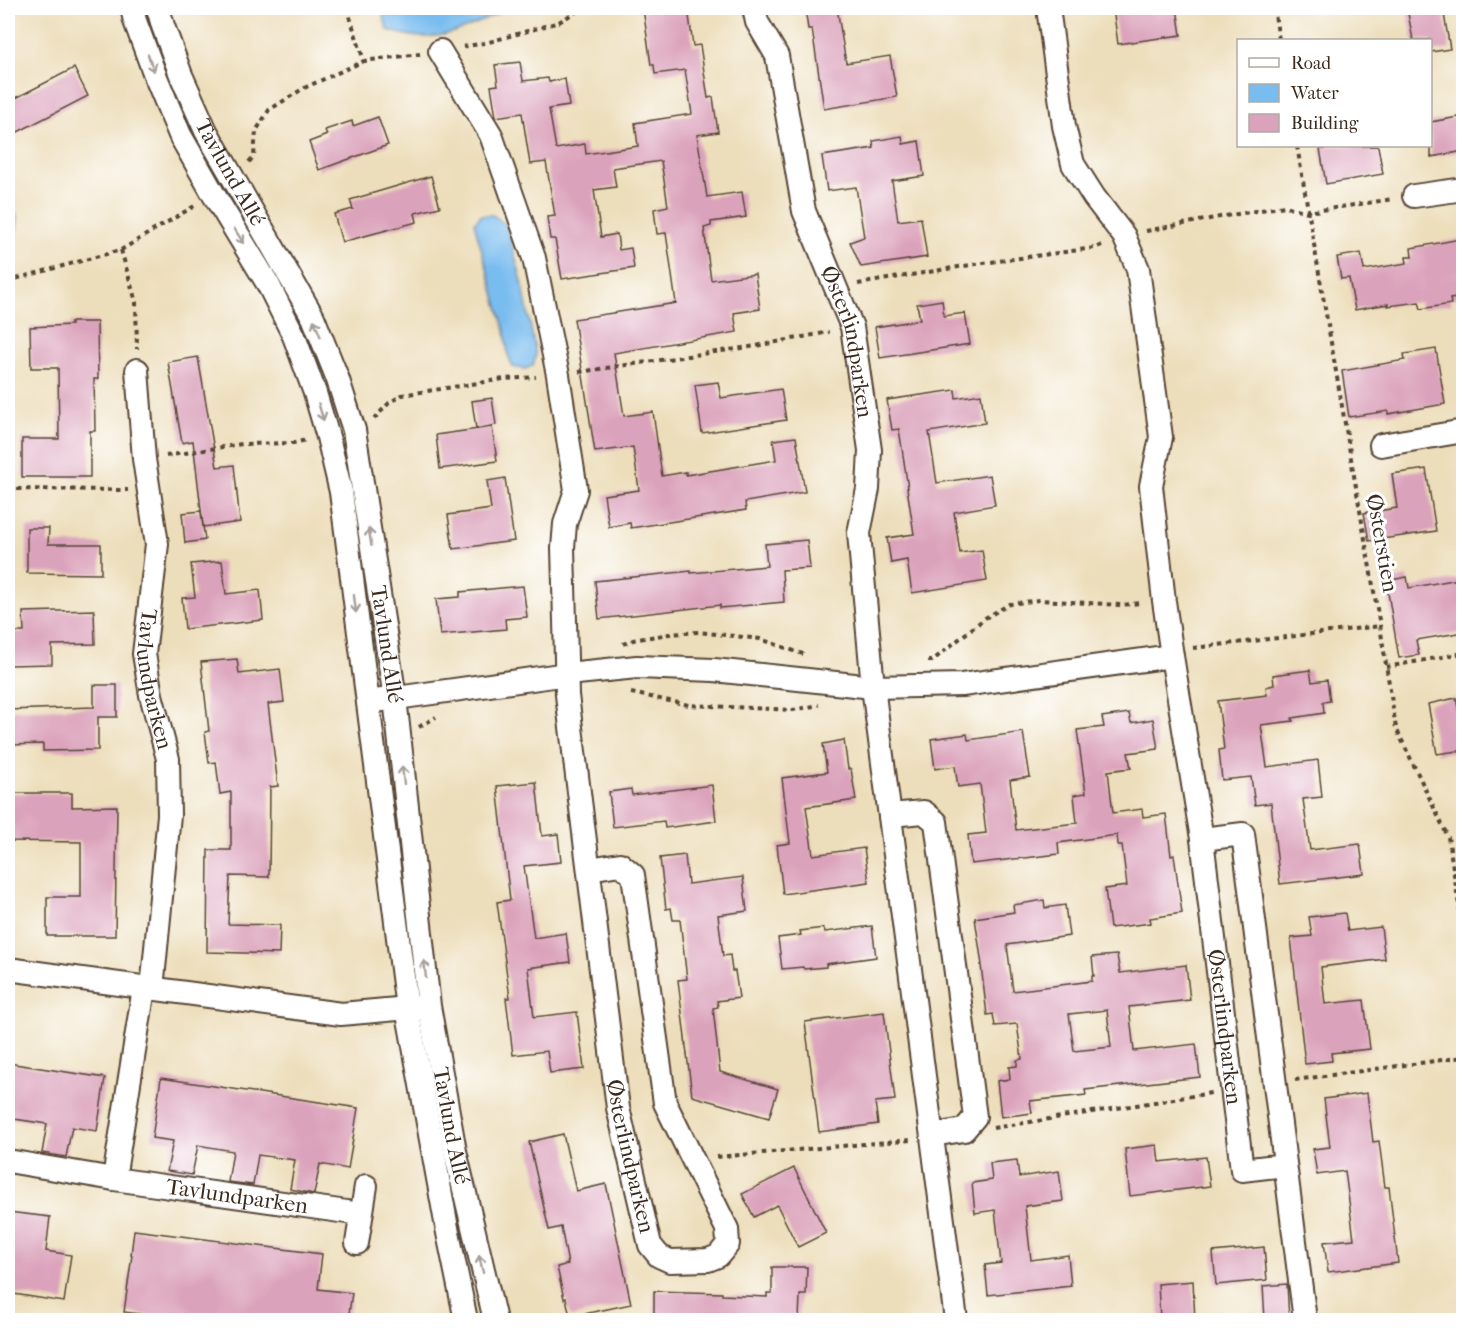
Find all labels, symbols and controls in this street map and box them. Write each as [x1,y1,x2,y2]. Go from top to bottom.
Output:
legend [1237,39,1432,147]
one-way arrow [146,53,157,72]
text: Road [1291,53,1331,74]
text: Water [1290,83,1339,104]
text: Building [1291,113,1359,134]
street label: Tavlund Allé [189,115,271,230]
one-way arrow [234,227,246,244]
street label: Østerlindparken [815,262,878,420]
one-way arrow [311,320,322,338]
one-way arrow [316,402,327,421]
street label: Østerstien [1361,492,1403,595]
one-way arrow [364,527,375,547]
street label: Tavlund Allé [365,584,409,705]
one-way arrow [350,594,361,613]
street label: Tavlundparken [130,607,178,752]
one-way arrow [398,766,409,786]
street label: Østerlindparken [1202,948,1247,1106]
one-way arrow [419,960,430,979]
street label: Tavlund Allé [427,1065,475,1187]
street label: Østerlindparken [602,1078,660,1236]
street label: Tavlundparken [165,1174,310,1219]
one-way arrow [475,1254,487,1273]

